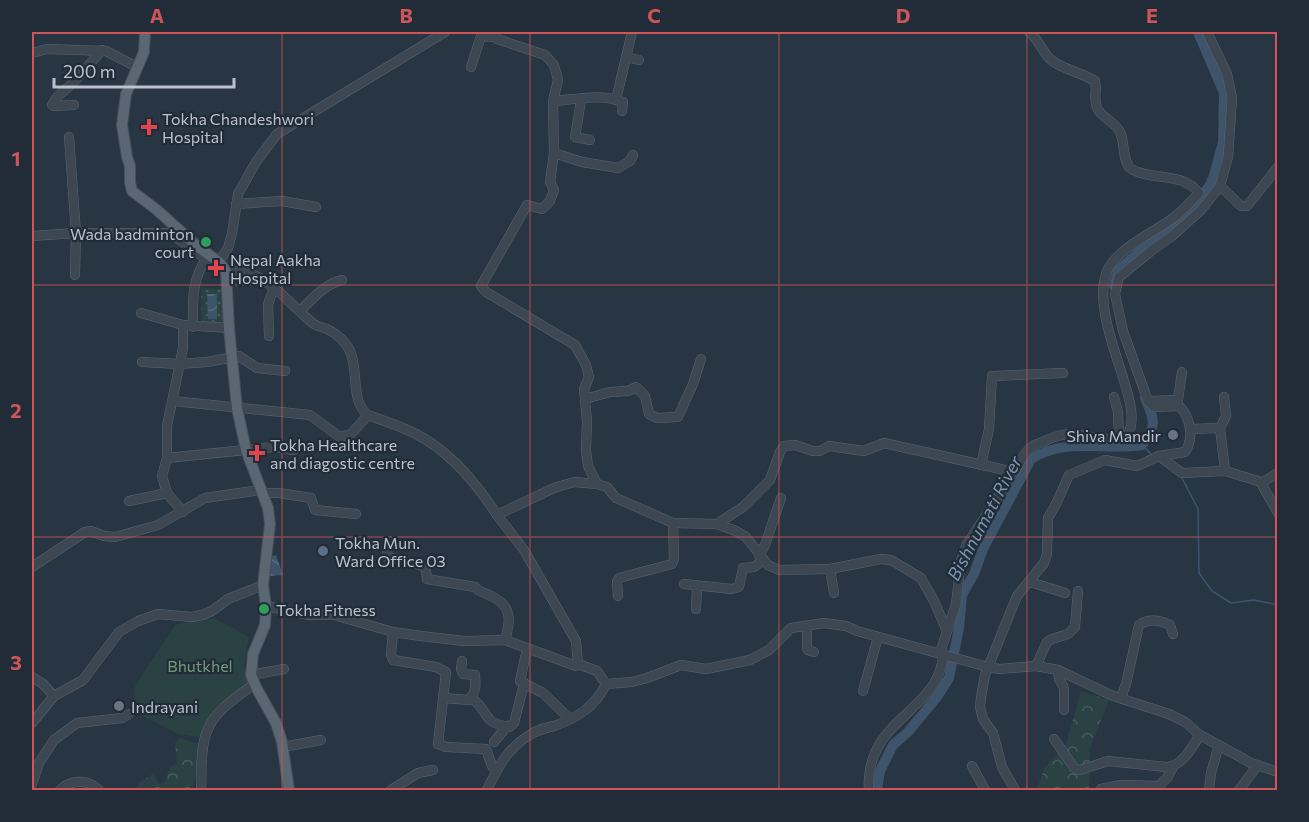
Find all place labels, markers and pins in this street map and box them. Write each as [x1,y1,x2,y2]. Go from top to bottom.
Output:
place label: Tokha Chandeshwori Hospital [162,109,314,146]
marker: Tokha Chandeshwori Hospital [140,118,158,136]
place label: Wada badminton court [70,224,194,261]
marker: Wada badminton court [199,235,213,249]
place label: Nepal Aakha Hospital [230,250,321,287]
marker: Nepal Aakha Hospital [207,259,225,277]
place label: Shiva Mandir [1066,426,1162,445]
marker: Shiva Mandir [1166,428,1180,442]
place label: Tokha Healthcare and diagostic centre [270,435,415,472]
marker: Tokha Healthcare and diagostic centre [248,444,266,462]
place label: Tokha Mun. Ward Office 03 [335,533,446,570]
marker: Tokha Mun. Ward Office 03 [316,544,330,558]
place label: Tokha Fitness [276,600,376,619]
marker: Tokha Fitness [257,602,271,616]
place label: Indrayani [131,697,198,716]
marker: Indrayani [112,699,126,713]

